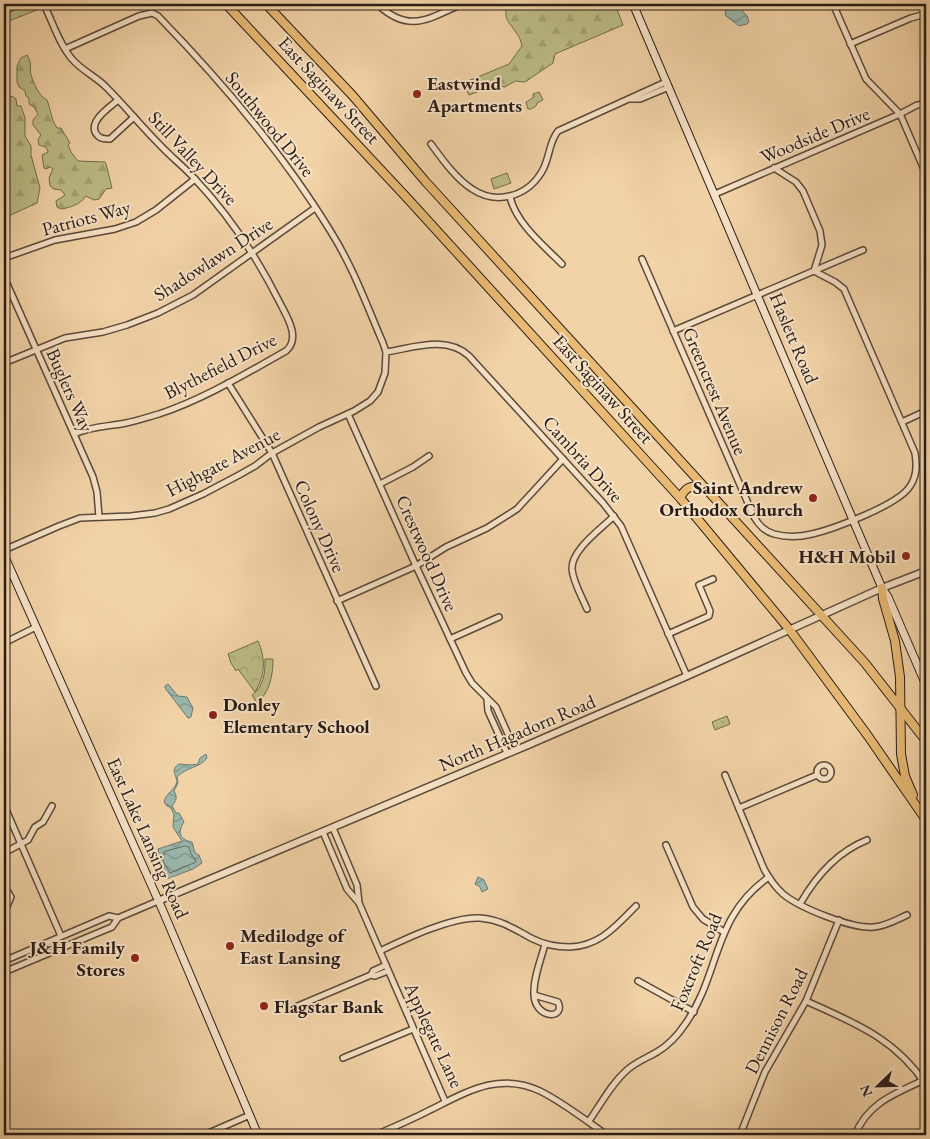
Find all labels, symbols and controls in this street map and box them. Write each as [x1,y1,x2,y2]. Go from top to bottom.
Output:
street label: East Saginaw Street [273,31,386,149]
street label: Southwood Drive [220,66,320,182]
place label: Eastwind Apartments [426,71,522,118]
marker: Eastwind Apartments [411,88,423,100]
street label: Woodside Drive [757,101,873,169]
street label: Still Valley Drive [143,106,243,210]
street label: Patriots Way [39,194,134,242]
street label: Shadowlawn Drive [149,211,277,307]
street label: Haslett Road [764,289,825,388]
street label: Greencrest Avenue [677,323,753,459]
street label: Blythefield Drive [160,327,280,405]
street label: East Saginaw Street [547,329,659,449]
street label: Buglers Way [40,344,100,436]
street label: Cambria Drive [537,410,629,508]
street label: Highgate Avenue [162,421,284,503]
place label: Saint Andrew Orthodox Church [660,475,804,522]
street label: Colony Drive [289,476,351,576]
street label: Crestwood Drive [390,491,464,615]
marker: Saint Andrew Orthodox Church [807,492,819,504]
place label: H&H Mobil [798,544,897,569]
marker: H&H Mobil [900,550,912,562]
street label: North Hagadorn Road [435,688,600,777]
place label: Donley Elementary School [223,692,370,739]
marker: Donley Elementary School [207,709,219,721]
street label: East Lake Lansing Road [101,753,195,923]
street label: Foxcroft Road [664,909,728,1015]
place label: Medilodge of East Lansing [240,923,347,970]
place label: J&H Family Stores [28,935,126,982]
marker: Medilodge of East Lansing [224,940,236,952]
marker: J&H Family Stores [129,952,141,964]
street label: Dennison Road [739,963,814,1078]
street label: Applegate Lane [398,977,469,1092]
place label: Flagstar Bank [274,994,384,1019]
marker: Flagstar Bank [258,1000,270,1012]
north arrow [852,1062,902,1112]
text: N [855,1082,877,1100]

